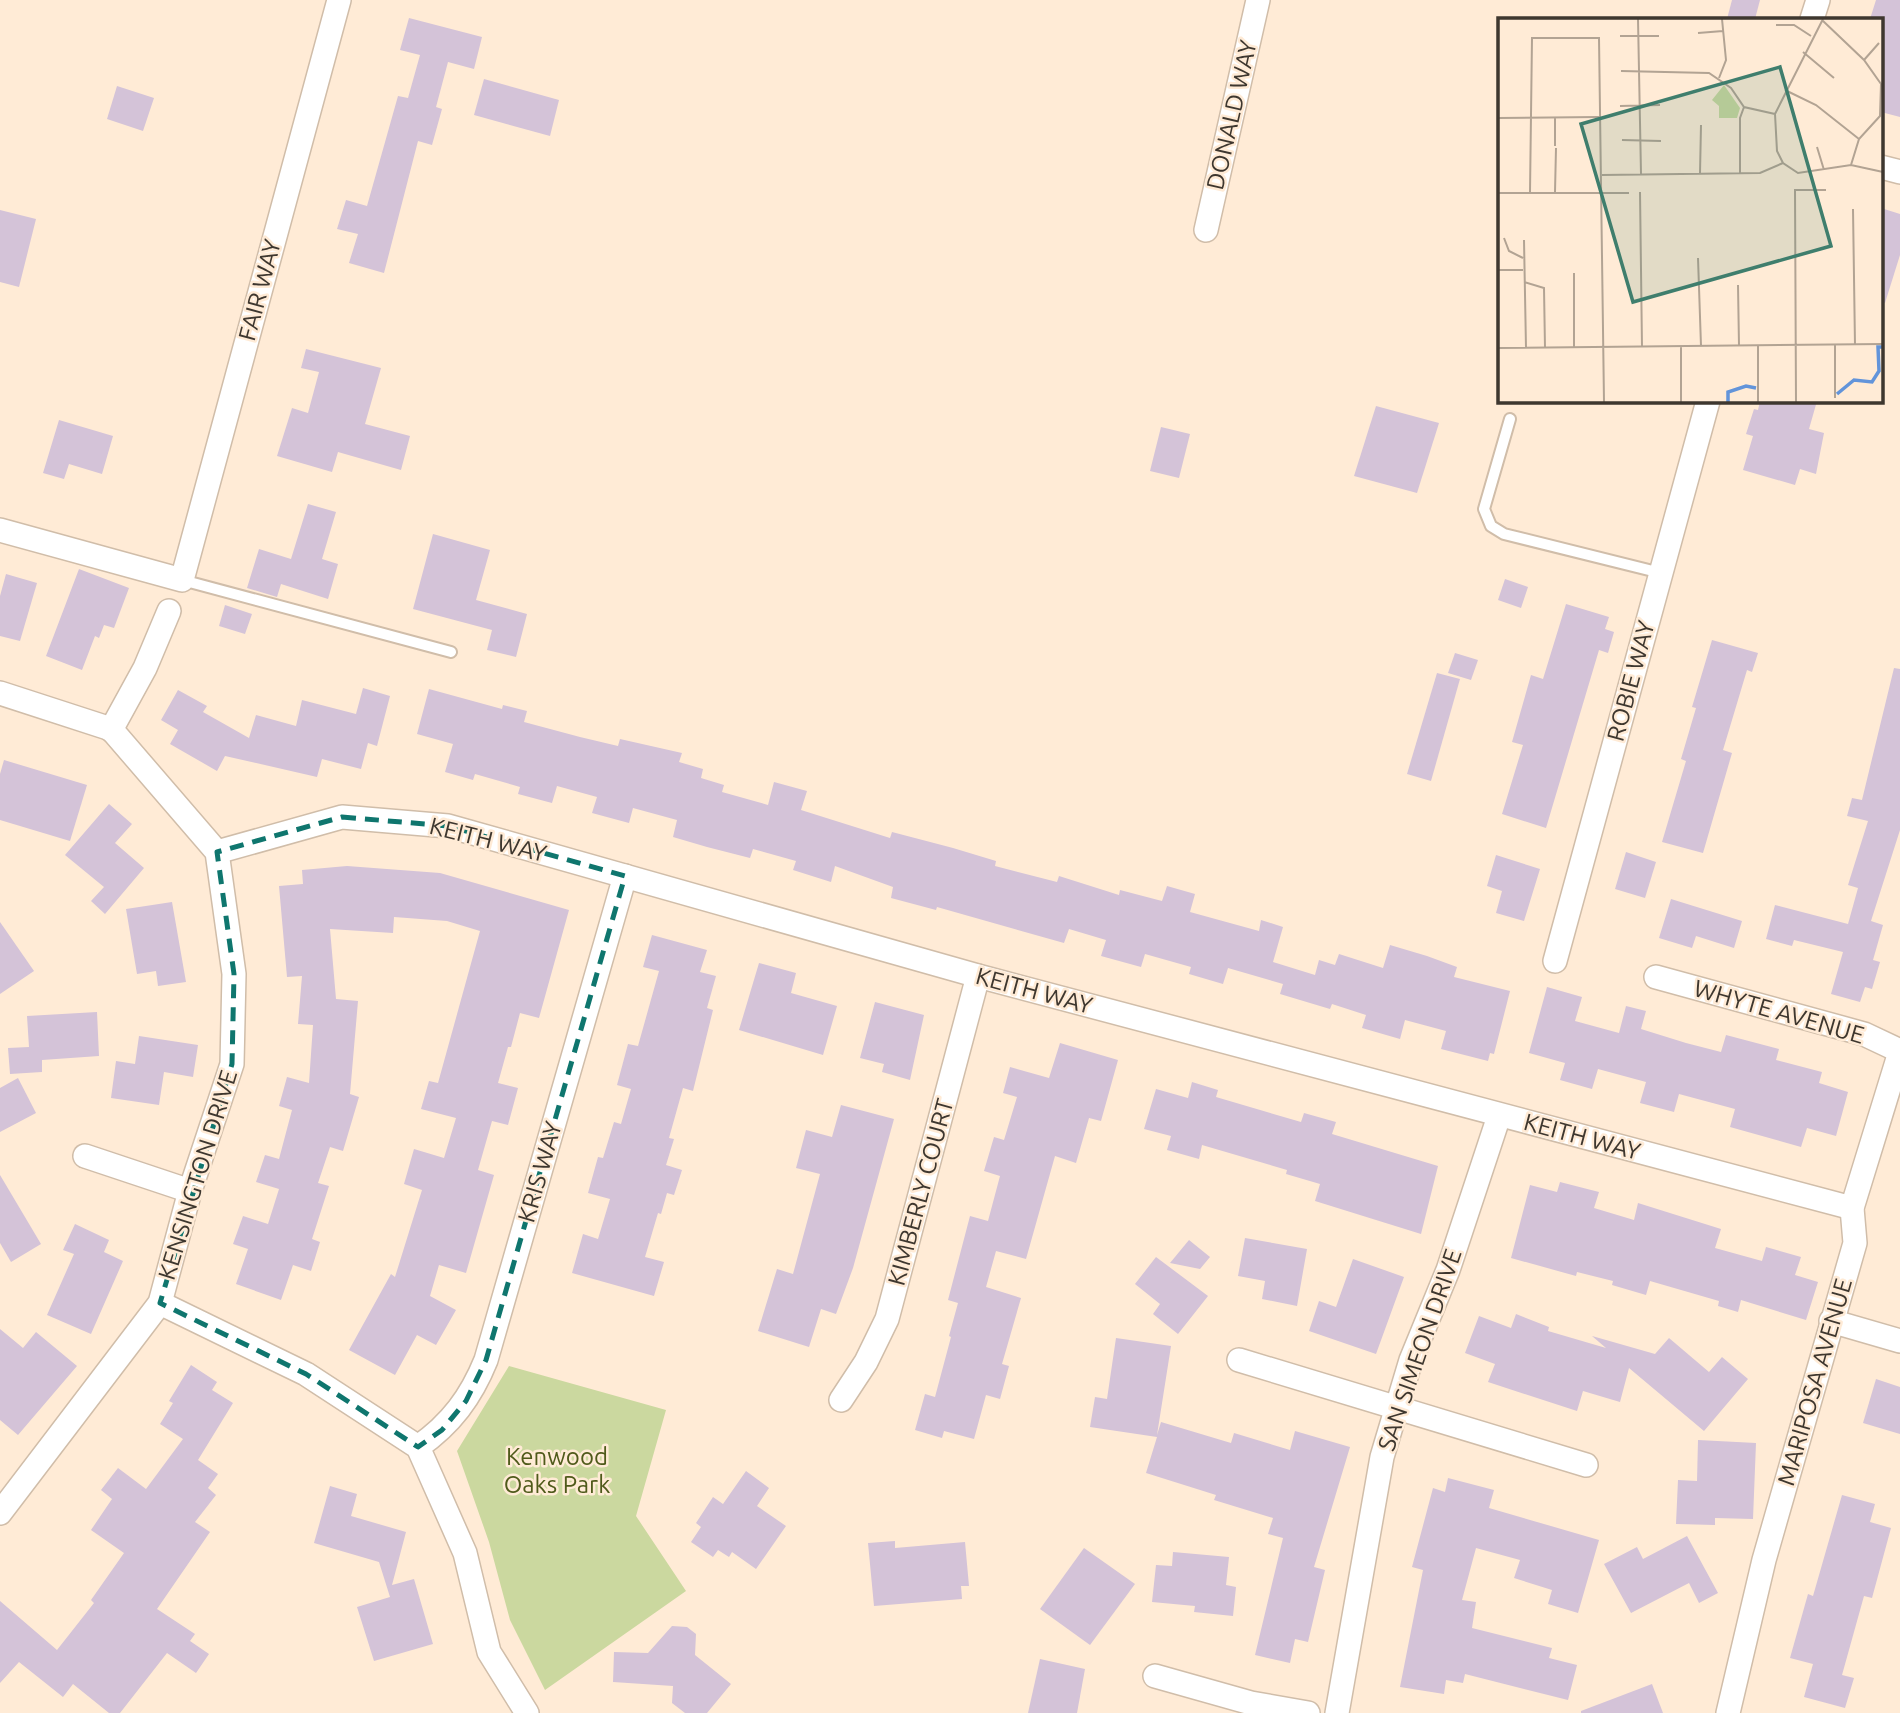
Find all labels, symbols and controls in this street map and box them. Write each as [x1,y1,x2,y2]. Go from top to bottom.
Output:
inset map [1498,18,1882,402]
street label: DONALD WAY [1201,37,1262,192]
street label: FAIR WAY [233,236,286,343]
street label: ROBIE WAY [1601,618,1660,744]
street label: KEITH WAY [427,812,549,867]
street label: KEITH WAY [973,962,1095,1019]
street label: WHYTE AVENUE [1691,974,1867,1049]
street label: KENSINGTON DRIVE [153,1067,242,1283]
street label: KIMBERLY COURT [883,1096,958,1288]
street label: KEITH WAY [1521,1108,1643,1165]
street label: KRIS WAY [512,1118,567,1225]
street label: SAN SIMEON DRIVE [1372,1245,1467,1454]
street label: MARIPOSA AVENUE [1772,1275,1857,1489]
park label: Kenwood Oaks Park [504,1443,610,1498]

